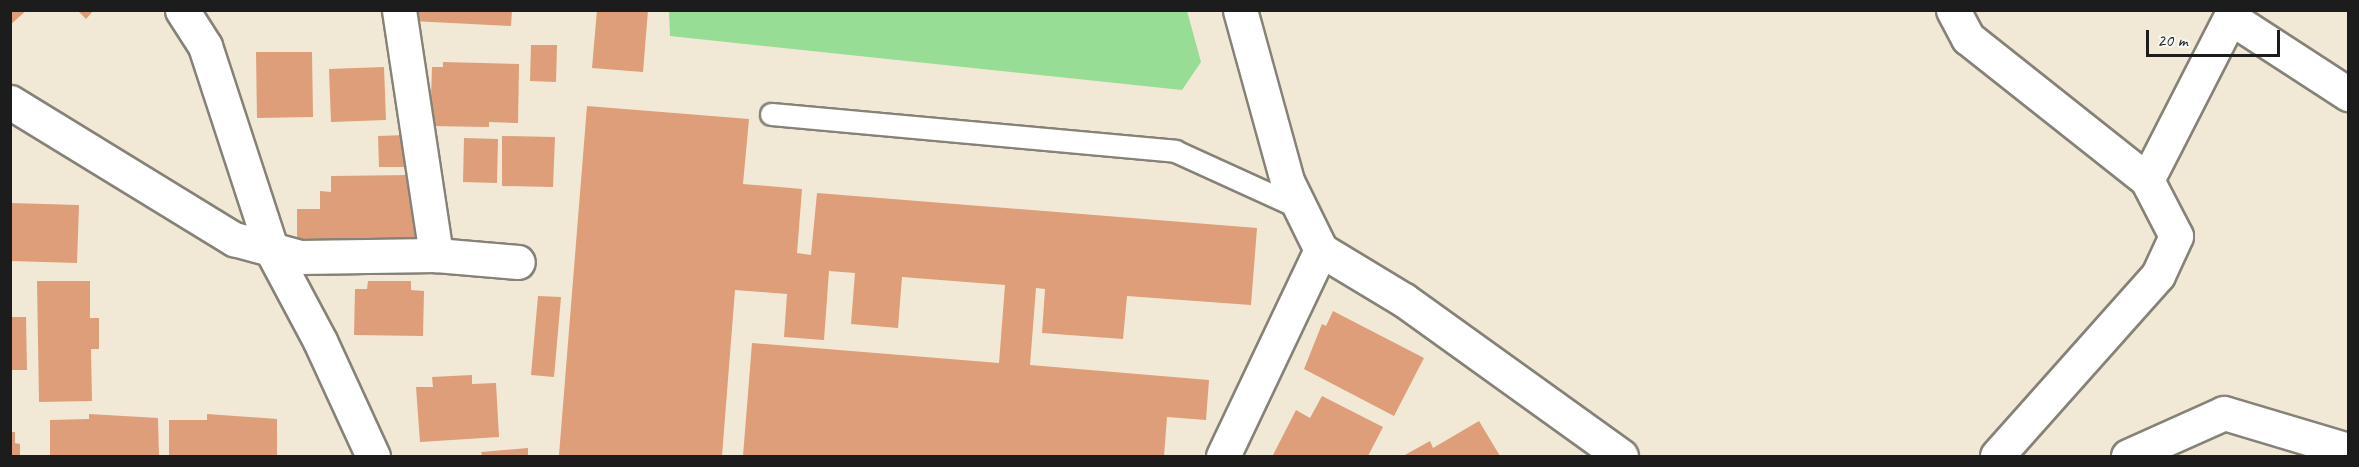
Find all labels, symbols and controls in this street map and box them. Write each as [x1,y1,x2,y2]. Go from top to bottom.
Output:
scale bar [2149,18,2282,56]
text: 20 m [2157,29,2188,51]

